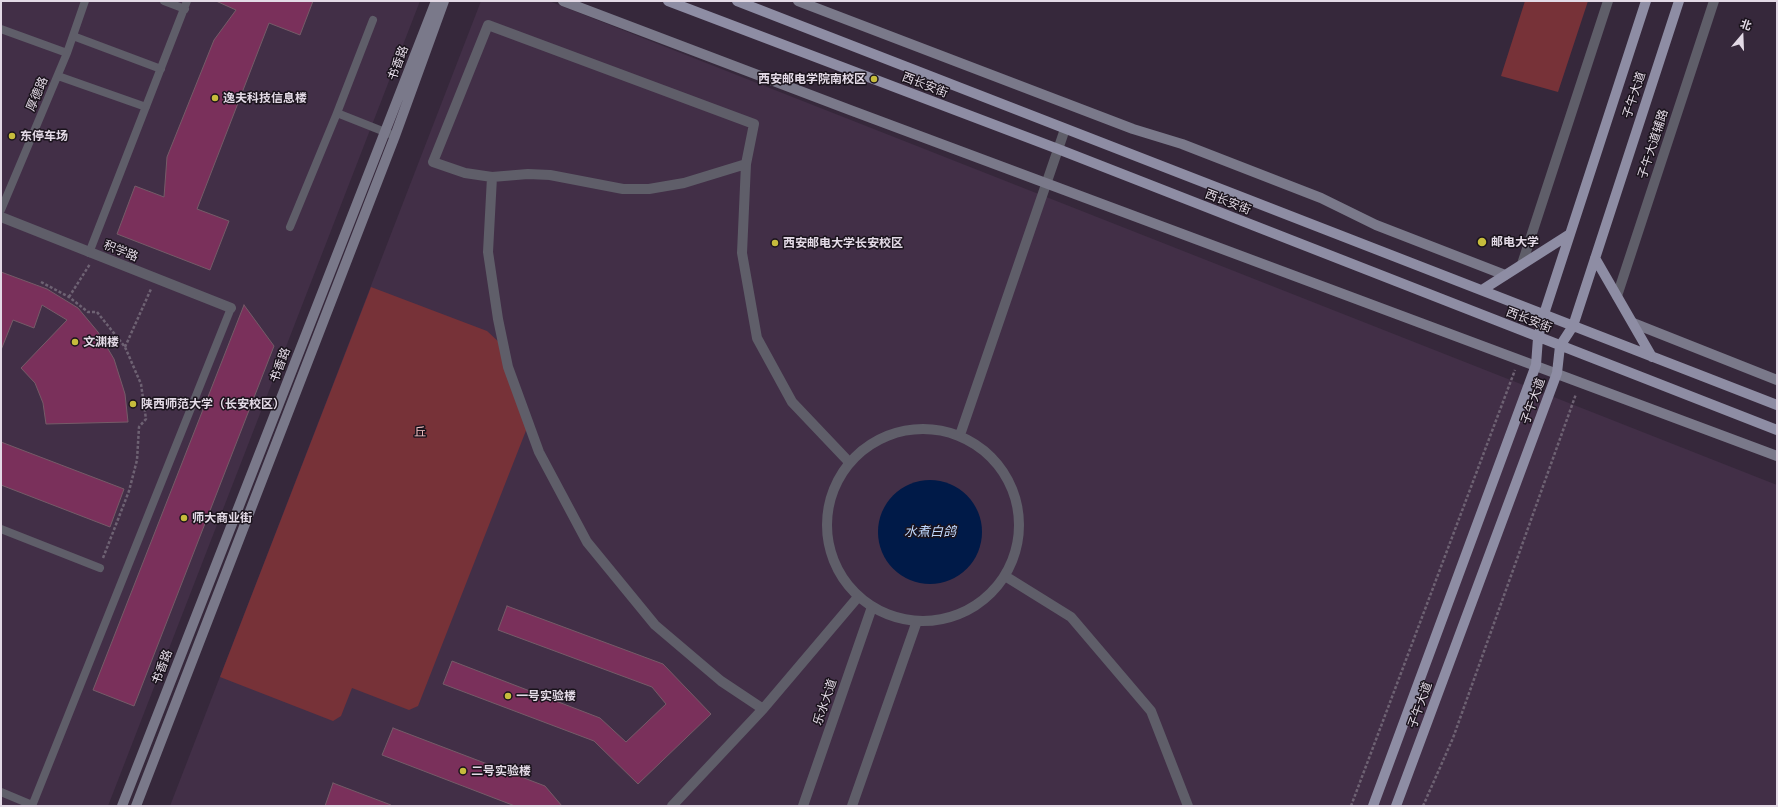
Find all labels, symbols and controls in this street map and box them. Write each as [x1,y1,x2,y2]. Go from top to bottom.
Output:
north arrow [1722,16,1762,56]
text: 北 [1739,16,1753,32]
street label: 书香路 [385,44,411,82]
street label: 西长安街 [900,70,950,100]
street label: 子午大道 [1620,70,1648,120]
place label: 西安邮电学院南校区 [758,72,866,86]
marker: 西安邮电学院南校区 [869,74,879,84]
street label: 厚德路 [23,75,51,113]
place label: 逸夫科技信息楼 [223,91,307,105]
marker: 逸夫科技信息楼 [210,93,220,103]
street label: 子午大道辅路 [1635,108,1671,180]
place label: 东停车场 [20,129,68,143]
marker: 东停车场 [7,131,17,141]
street label: 西长安街 [1203,187,1253,217]
place label: 邮电大学 [1491,235,1539,249]
place label: 西安邮电大学长安校区 [783,236,903,250]
marker: 邮电大学 [1476,236,1488,248]
street label: 积学路 [102,238,140,264]
marker: 西安邮电大学长安校区 [770,238,780,248]
street label: 西长安街 [1504,305,1554,335]
place label: 文渊楼 [83,335,119,349]
marker: 文渊楼 [70,337,80,347]
street label: 书香路 [267,346,293,384]
street label: 子午大道 [1518,376,1548,426]
place label: 陕西师范大学（长安校区） [141,397,285,411]
marker: 陕西师范大学（长安校区） [128,399,138,409]
park label: 丘 [414,425,426,439]
place label: 师大商业街 [192,511,252,525]
marker: 师大商业街 [179,513,189,523]
water label: 水煮白鸽 [904,524,956,540]
street label: 书香路 [149,648,175,686]
street label: 乐水大道 [810,677,840,727]
street label: 子午大道 [1405,680,1435,730]
place label: 一号实验楼 [516,689,576,703]
marker: 一号实验楼 [503,691,513,701]
place label: 二号实验楼 [471,764,531,778]
marker: 二号实验楼 [458,766,468,776]

